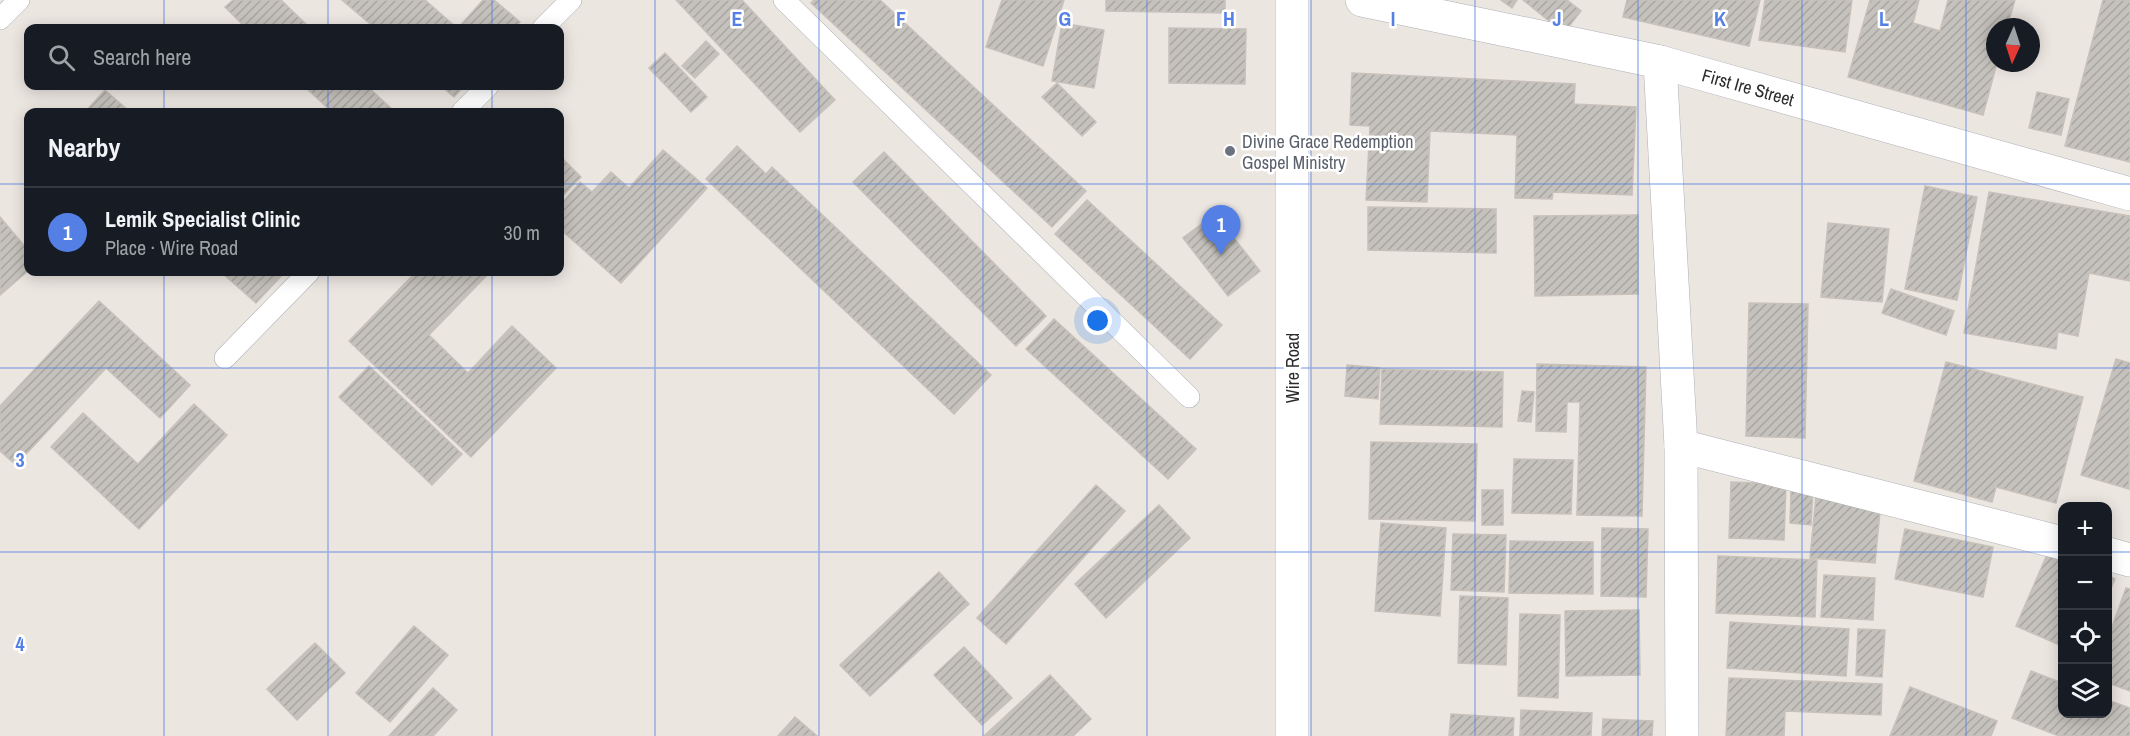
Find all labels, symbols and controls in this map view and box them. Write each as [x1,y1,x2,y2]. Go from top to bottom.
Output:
text: E [732,5,743,32]
text: F [896,5,906,32]
text: G [1059,5,1071,32]
text: H [1223,5,1235,32]
text: I [1391,5,1395,32]
text: J [1552,5,1562,32]
text: K [1714,5,1726,32]
text: L [1879,5,1889,32]
north arrow [1986,18,2040,72]
search box [24,24,564,90]
icon: search [45,41,78,74]
text: Search here [93,42,191,72]
street label: First Ire Street [1699,62,1797,112]
place label: Divine Grace Redemption Gospel Ministry [1242,129,1413,175]
text: Nearby [48,130,120,165]
marker: Divine Grace Redemption Gospel Ministry [1223,144,1237,158]
text: Lemik Specialist Clinic [105,204,301,234]
pin: 1 [1202,206,1240,255]
text: 1 [63,219,72,246]
text: 30 m [504,219,540,246]
text: Place · Wire Road [105,234,238,261]
your location [1083,306,1112,335]
street label: Wire Road [1280,333,1305,403]
text: 3 [15,446,25,473]
map controls [2058,502,2112,718]
button: + [2058,502,2112,556]
button: − [2058,556,2112,610]
button: locate [2058,610,2112,664]
text: 4 [15,630,25,657]
button: layers [2058,664,2112,718]

